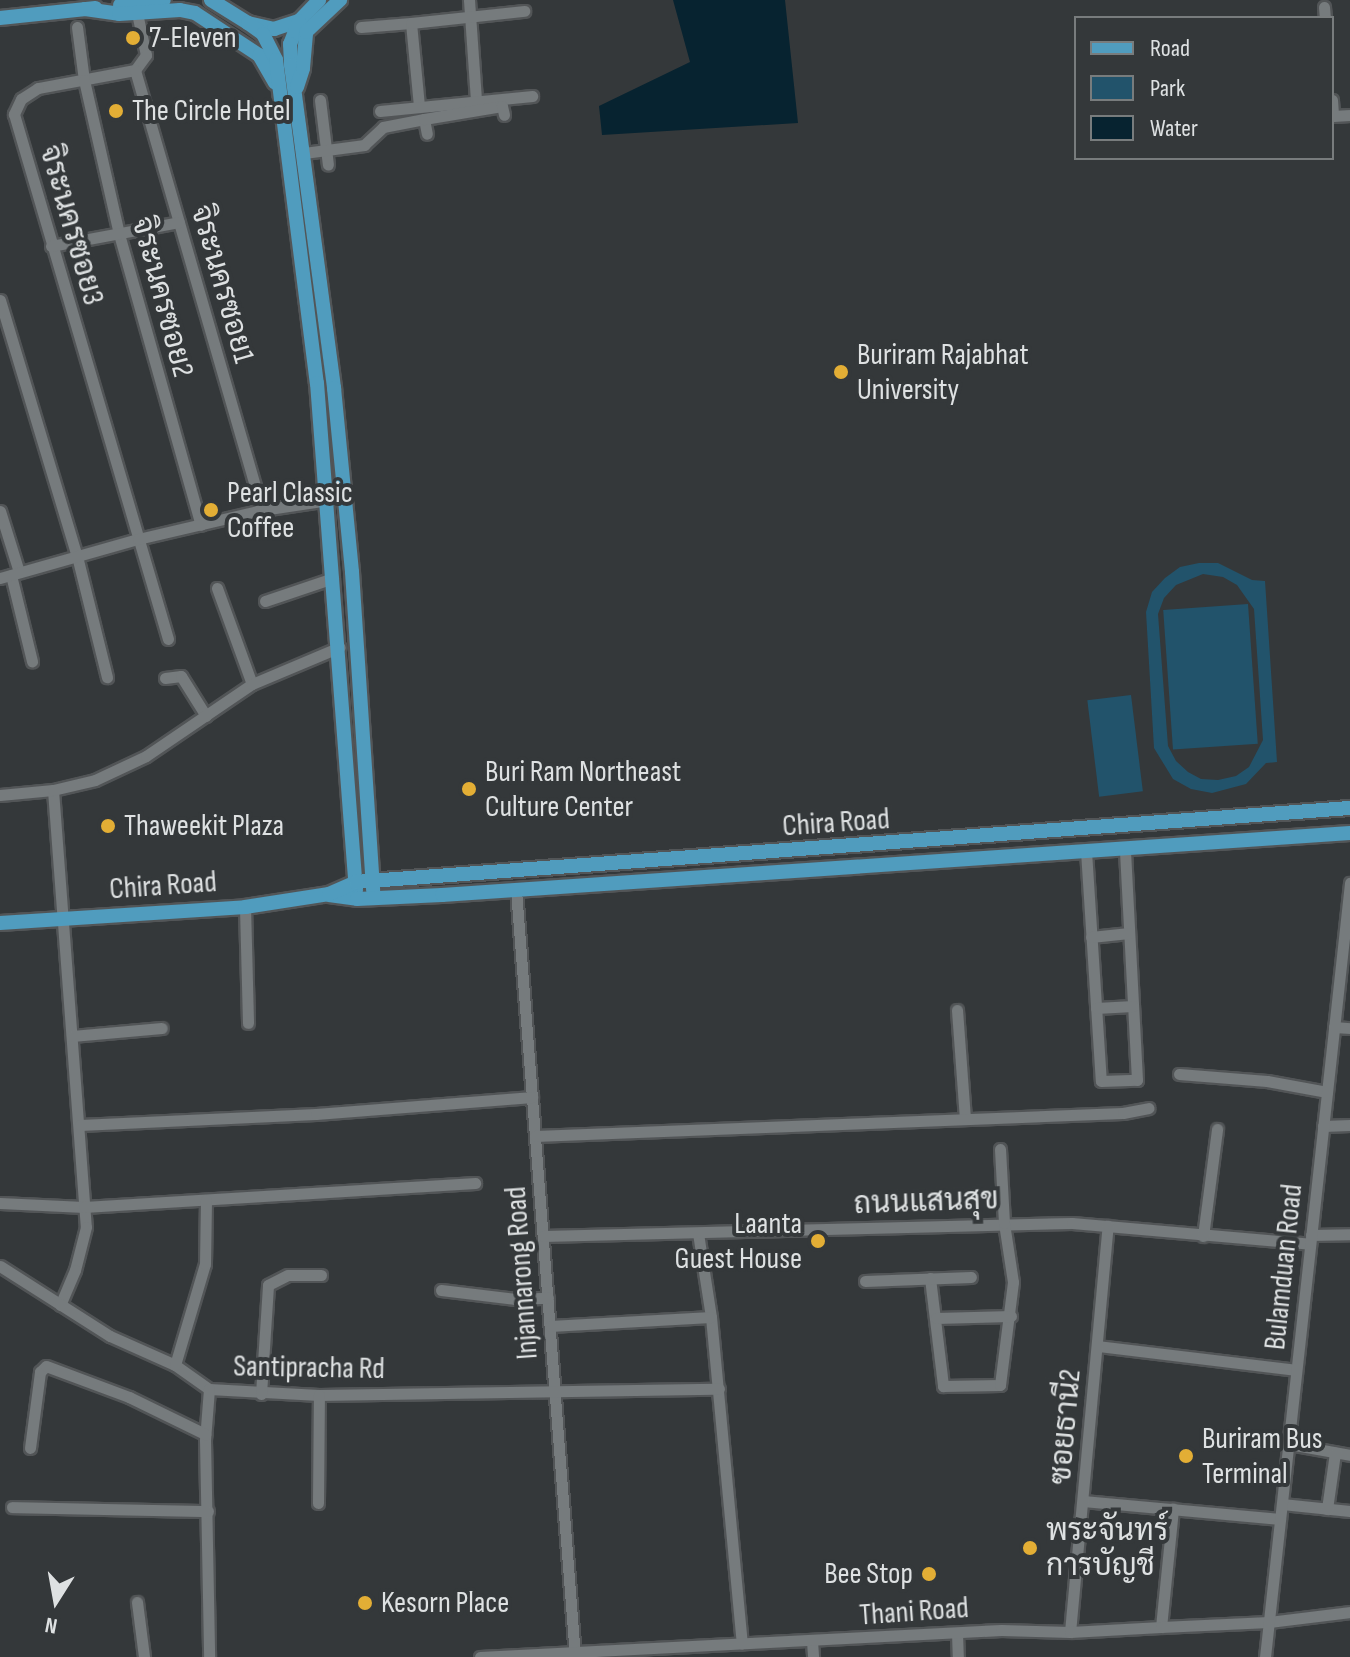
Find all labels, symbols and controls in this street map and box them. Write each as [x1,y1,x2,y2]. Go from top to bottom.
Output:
legend [1074,16,1334,160]
place label: 7-Eleven [149,20,237,56]
marker: 7-Eleven [124,29,142,47]
text: Road [1150,34,1190,63]
text: Park [1150,74,1185,103]
place label: The Circle Hotel [132,93,290,129]
marker: The Circle Hotel [107,102,125,120]
text: Water [1150,114,1198,143]
street label: จิระนครซอย3 [31,141,111,309]
street label: จิระนครซอย1 [182,201,262,367]
street label: จิระนครซอย2 [123,213,201,381]
place label: Buriram Rajabhat University [857,337,1029,408]
marker: Buriram Rajabhat University [832,363,850,381]
place label: Pearl Classic Coffee [227,475,353,546]
marker: Pearl Classic Coffee [202,501,220,519]
place label: Buri Ram Northeast Culture Center [485,754,681,824]
marker: Buri Ram Northeast Culture Center [460,780,478,798]
street label: Chira Road [781,801,891,845]
place label: Thaweekit Plaza [124,808,284,844]
marker: Thaweekit Plaza [99,817,117,835]
street label: Chira Road [108,864,218,908]
street label: ถนนแสนสุข [853,1181,999,1223]
street label: Bulamduan Road [1257,1182,1311,1352]
street label: Injannarong Road [498,1185,546,1361]
place label: Laanta Guest House [675,1206,802,1276]
marker: Laanta Guest House [809,1232,827,1250]
street label: Santipracha Rd [233,1349,385,1387]
street label: ซอยธานี2 [1043,1368,1089,1486]
place label: Buriram Bus Terminal [1202,1421,1322,1492]
marker: Buriram Bus Terminal [1177,1447,1195,1465]
place label: พระจันทร์ การบัญชี [1046,1513,1168,1584]
marker: พระจันทร์ การบัญชี [1021,1539,1039,1557]
place label: Bee Stop [824,1556,913,1592]
north arrow [16,1561,96,1641]
marker: Bee Stop [920,1565,938,1583]
place label: Kesorn Place [381,1585,509,1621]
street label: Thani Road [858,1590,970,1634]
marker: Kesorn Place [356,1594,374,1612]
text: N [43,1611,60,1639]

